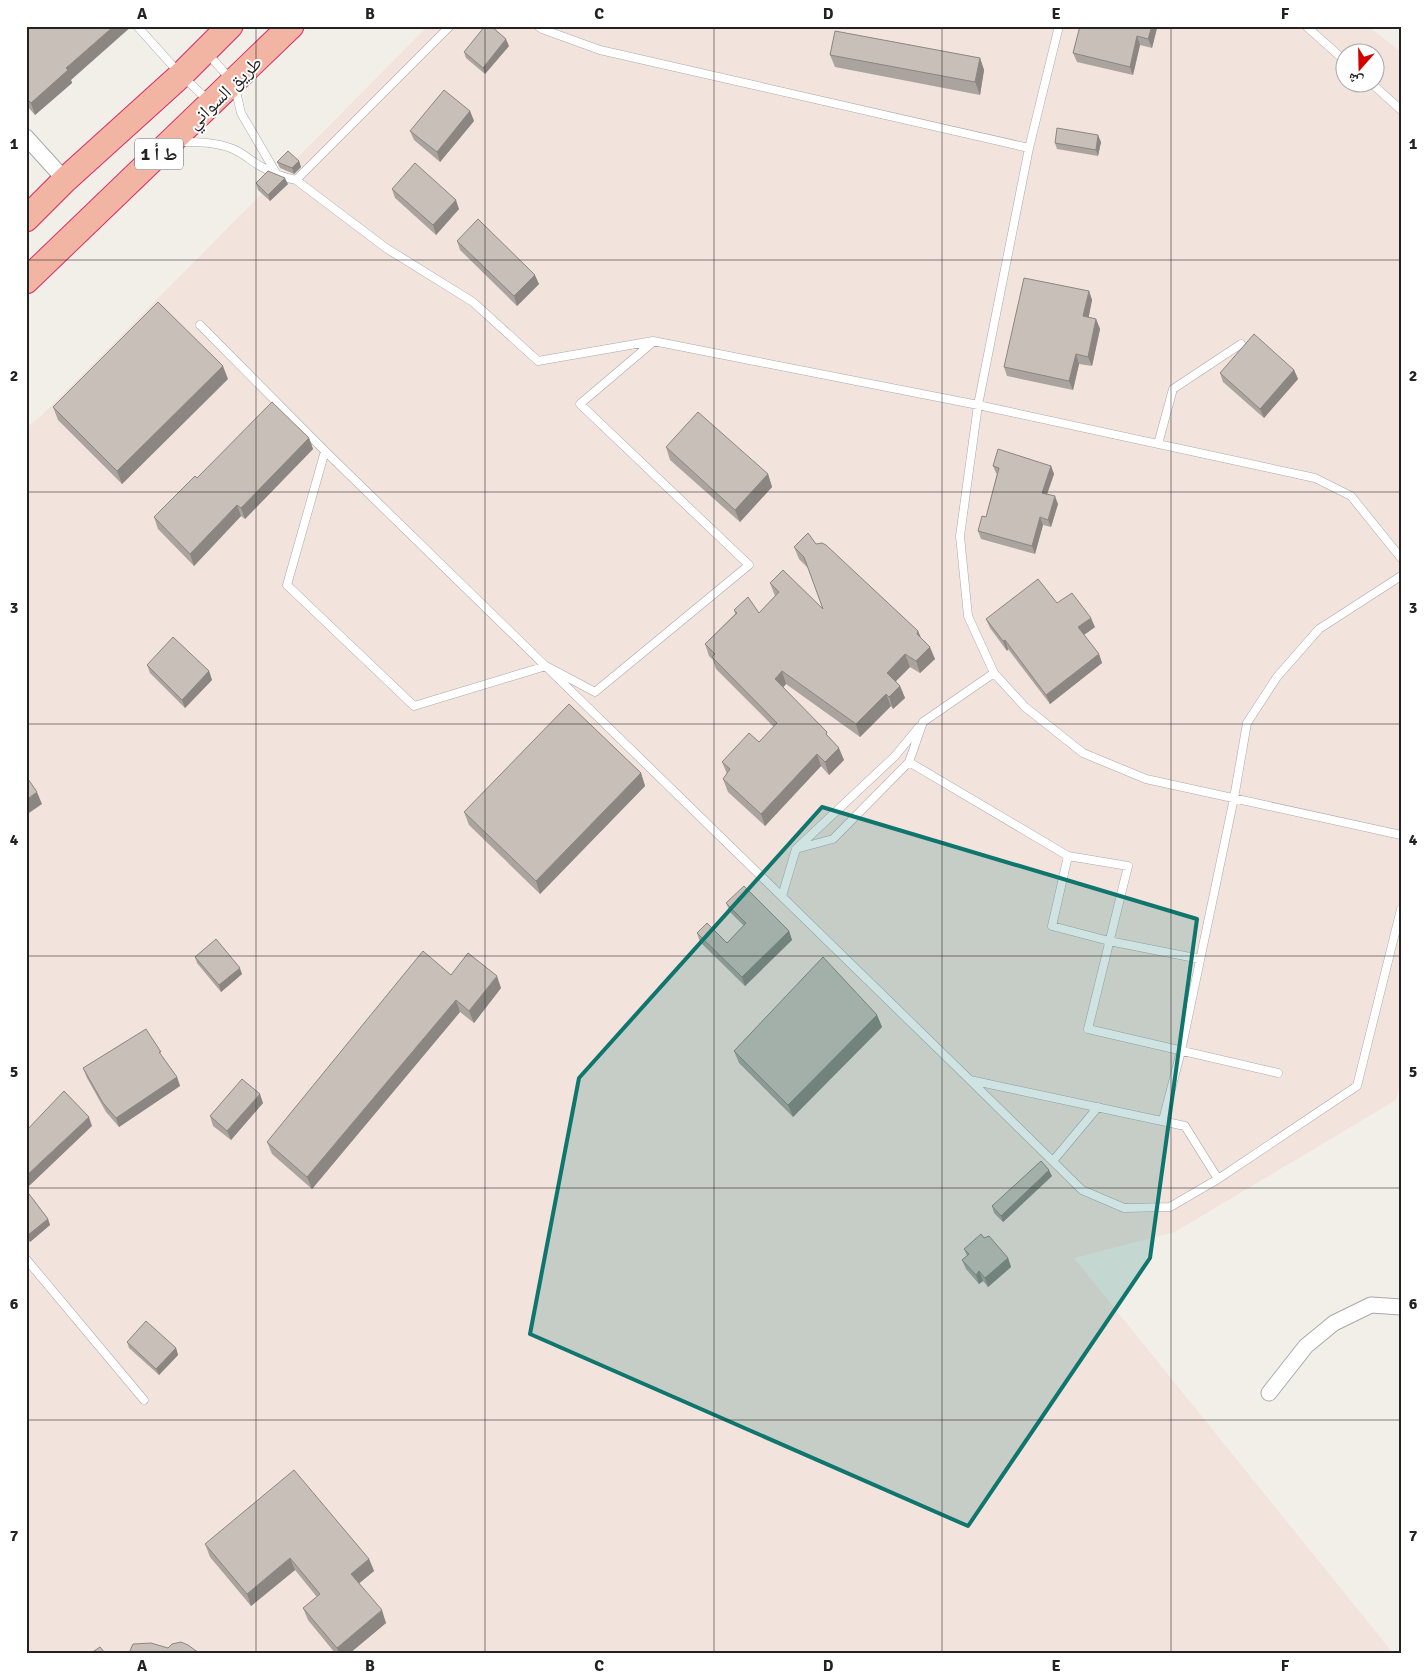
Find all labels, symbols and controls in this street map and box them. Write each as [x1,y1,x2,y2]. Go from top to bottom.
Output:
text: A [137,4,148,24]
text: B [365,4,375,24]
text: C [594,4,604,24]
text: D [823,4,834,24]
text: E [1051,4,1061,24]
text: F [1281,4,1290,24]
north arrow [1334,42,1384,92]
street label: طريق السواني [182,51,270,137]
text: ش [1346,69,1366,90]
text: 1 [10,134,19,154]
text: 1 [1409,134,1418,154]
road number: ط أ 1 [135,138,183,170]
text: 2 [10,366,18,386]
text: 2 [1409,366,1417,386]
text: 3 [10,598,18,618]
text: 3 [1409,598,1417,618]
text: 4 [10,830,19,850]
text: 4 [1409,830,1418,850]
text: 5 [10,1062,18,1082]
text: 5 [1409,1062,1417,1082]
text: 6 [10,1294,19,1314]
text: 6 [1409,1294,1418,1314]
text: 7 [10,1526,19,1546]
text: 7 [1409,1526,1418,1546]
text: A [137,1656,148,1676]
text: B [365,1656,375,1676]
text: C [594,1656,604,1676]
text: D [823,1656,834,1676]
text: E [1051,1656,1061,1676]
text: F [1281,1656,1290,1676]

